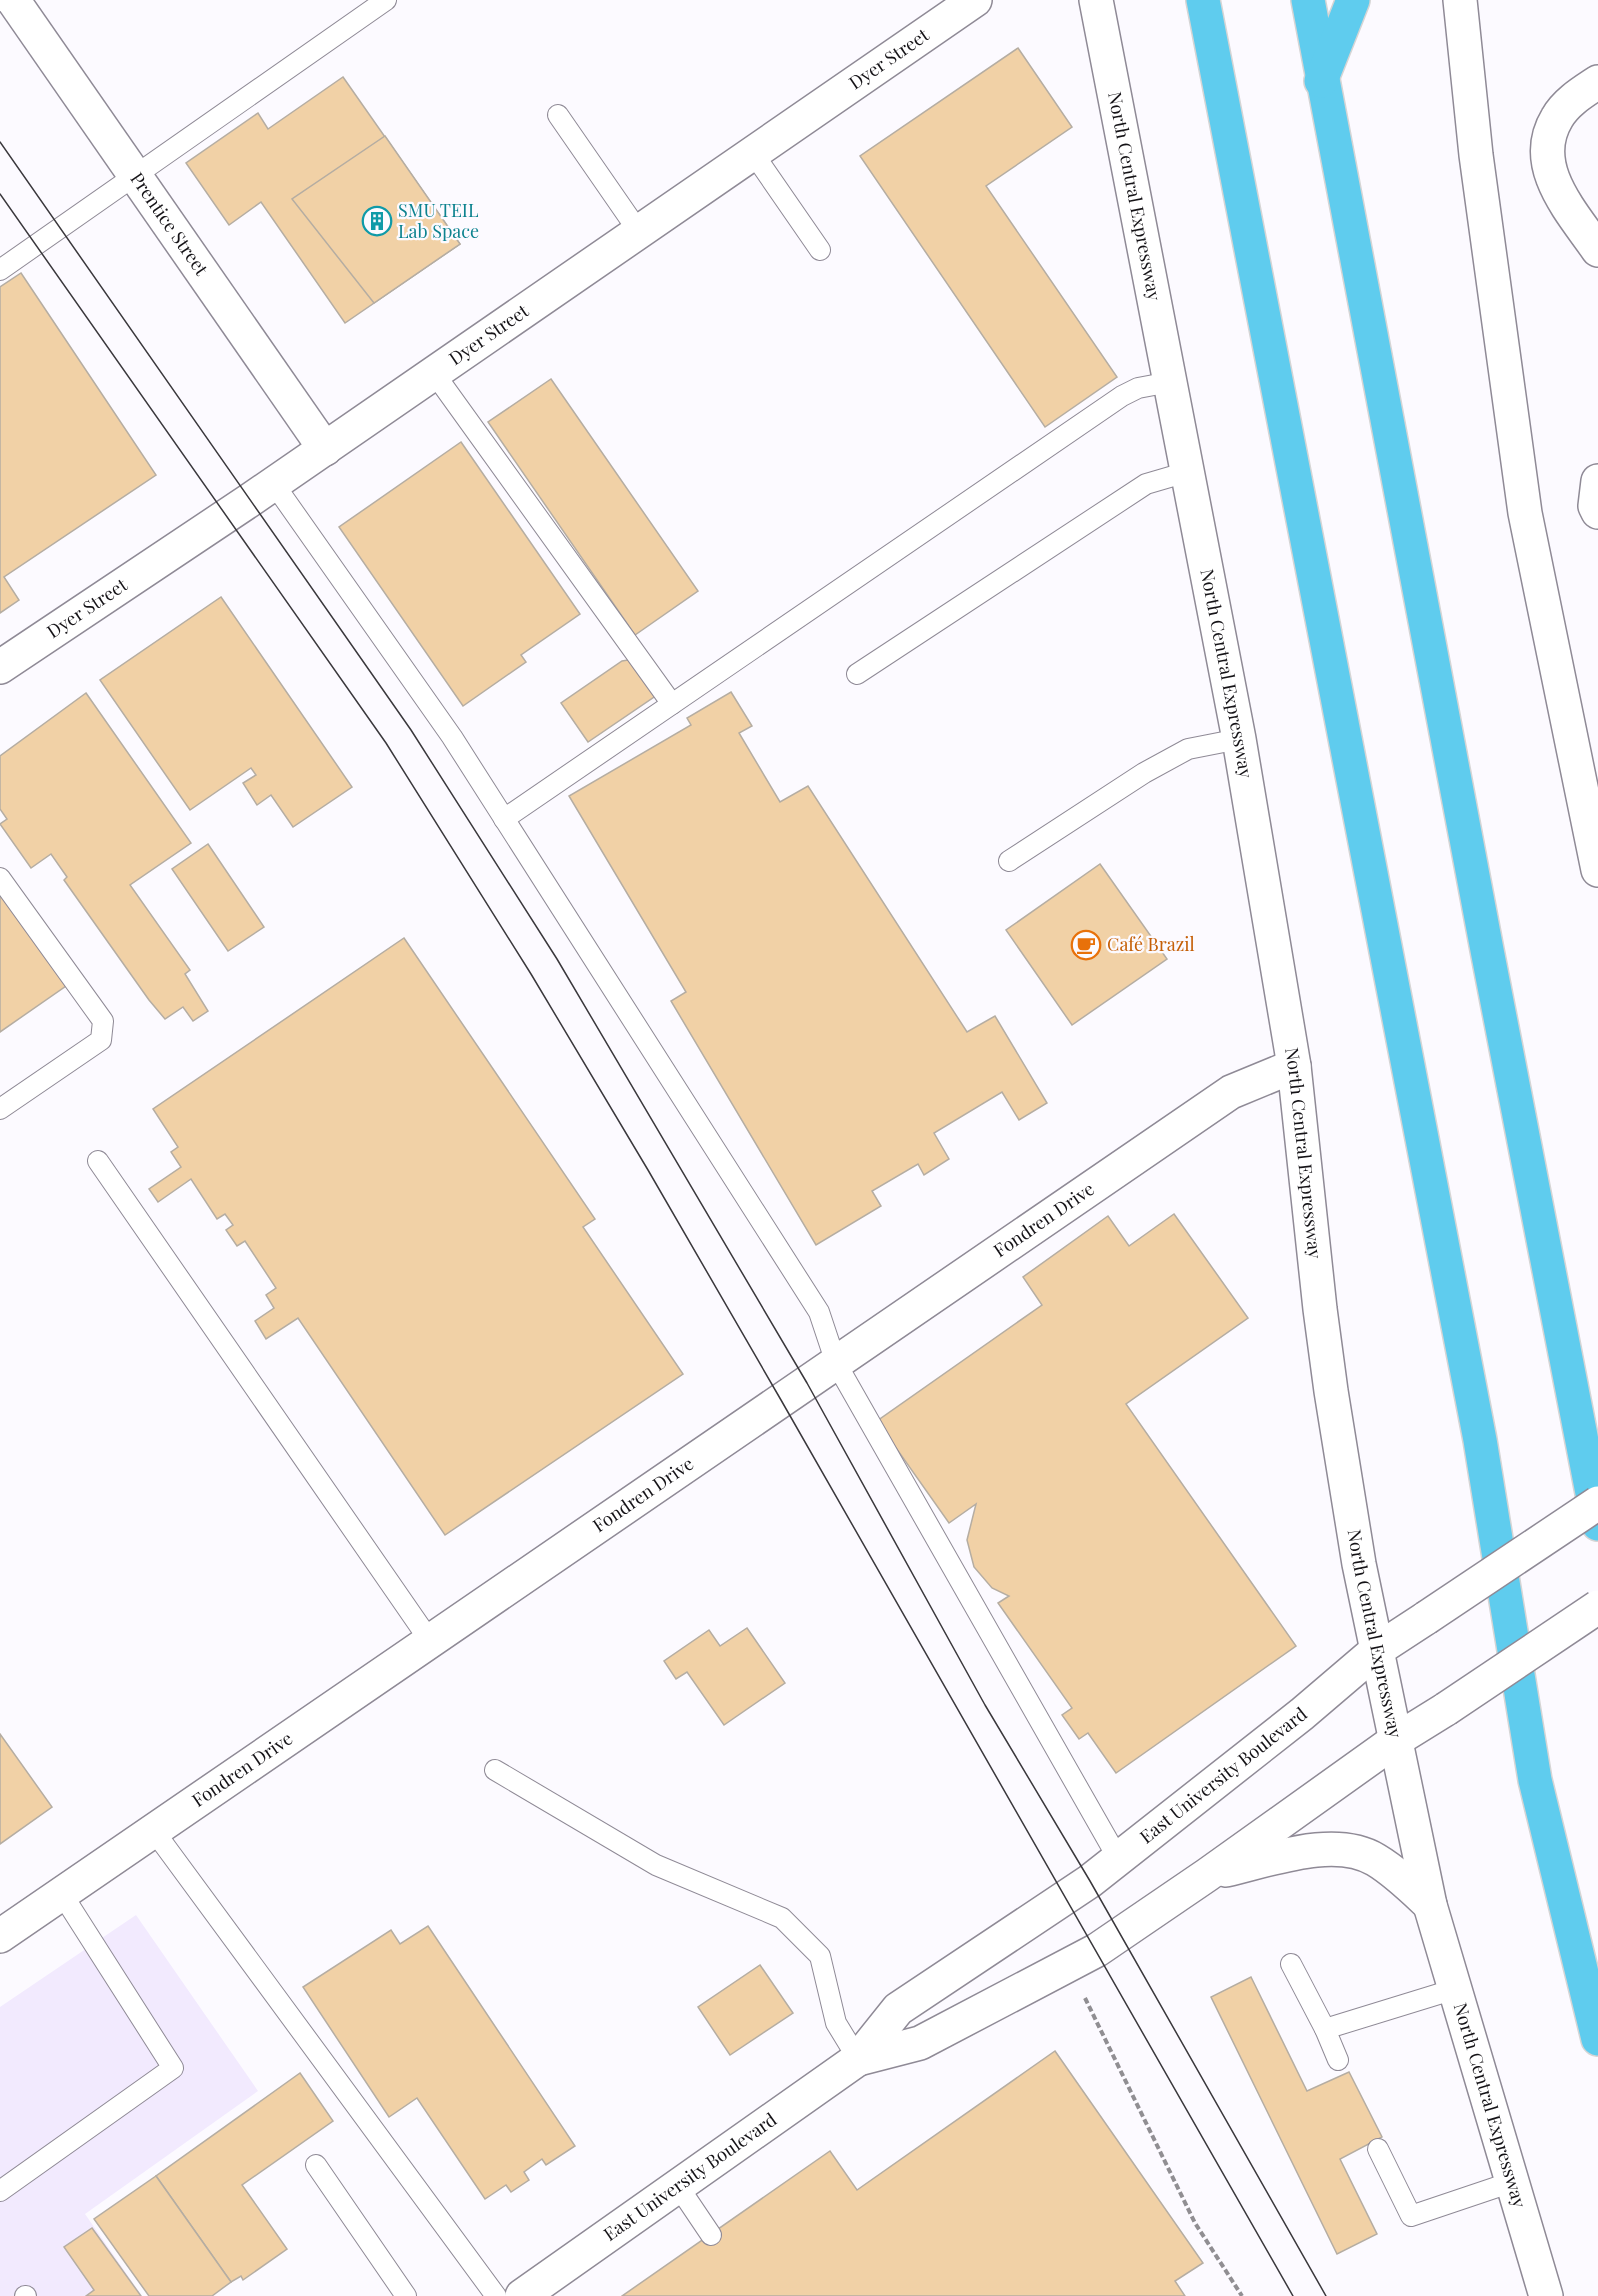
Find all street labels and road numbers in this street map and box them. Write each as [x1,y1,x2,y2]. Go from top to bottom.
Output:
street label: Dyer Street [844,22,934,94]
street label: North Central Expressway [1103,90,1167,303]
street label: Prentice Street [125,167,214,280]
street label: Dyer Street [444,298,533,370]
street label: North Central Expressway [1195,567,1258,780]
street label: Dyer Street [42,572,132,643]
street label: North Central Expressway [1280,1046,1328,1260]
street label: Fondren Drive [989,1176,1099,1262]
street label: Fondren Drive [588,1451,698,1537]
street label: North Central Expressway [1343,1528,1408,1740]
street label: East University Boulevard [1134,1701,1312,1848]
street label: Fondren Drive [187,1726,297,1812]
street label: North Central Expressway [1449,2000,1532,2210]
street label: East University Boulevard [598,2107,781,2246]

